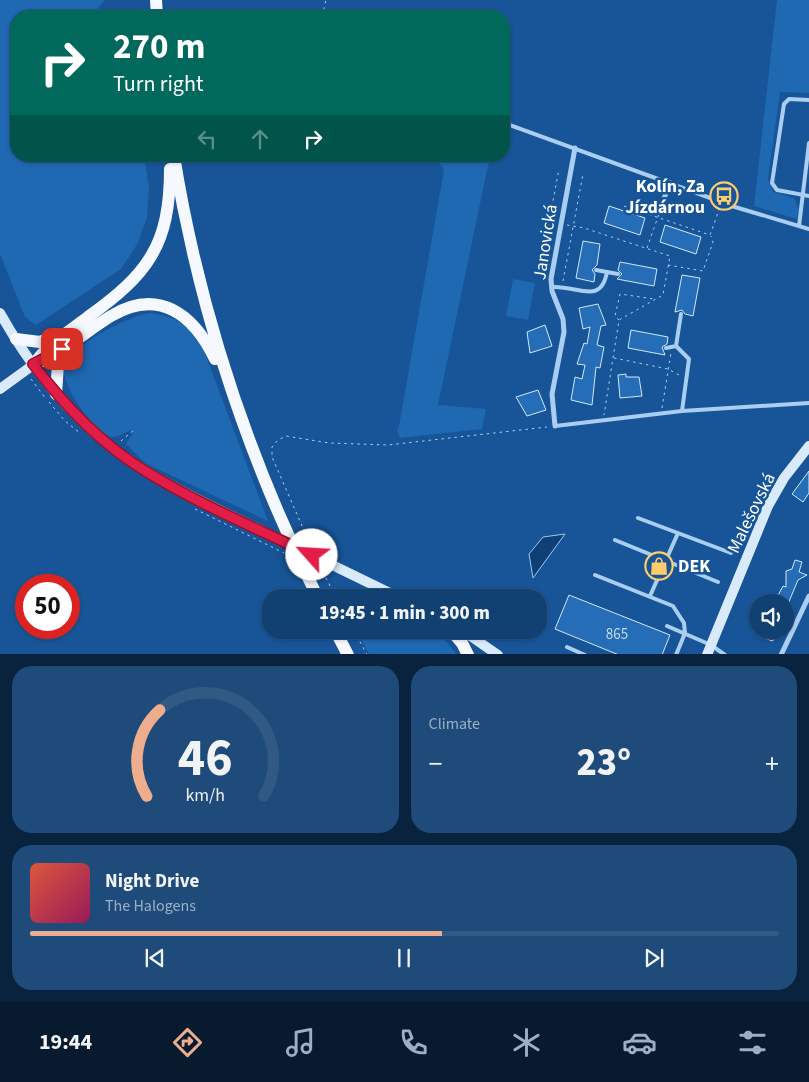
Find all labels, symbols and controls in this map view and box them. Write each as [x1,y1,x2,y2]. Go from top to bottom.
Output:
text: 270 m [113,22,205,72]
icon: right [30,30,95,95]
text: Turn right [113,68,203,100]
icon: left [193,125,221,153]
icon: ahead [246,125,274,153]
icon: right [299,125,327,153]
place label: Kolín, Za Jízdárnou [625,174,705,220]
bus stop icon: Kolín, Za Jízdárnou [709,181,739,211]
street label: Janovická [527,203,564,282]
pin [41,328,83,370]
icon: arrive [48,335,76,363]
street label: Malešovská [721,469,782,558]
position arrow [285,528,337,580]
shop icon: DEK [644,551,674,581]
place label: DEK [678,554,711,579]
speed limit sign: 50 [15,574,80,639]
map controls [749,594,794,639]
button: sound [749,594,794,639]
text: 19:45 · 1 min · 300 m [319,600,490,627]
house number: 865 [606,624,628,645]
text: Climate [429,713,480,735]
text: 46 [178,722,233,796]
text: 23° [576,736,631,790]
text: − [429,744,442,784]
text: + [765,744,779,784]
text: km/h [185,783,225,808]
text: Night Drive [105,868,199,895]
text: The Halogens [105,895,196,917]
icon: previous [141,944,169,972]
icon: pause [390,944,418,972]
icon: next [640,944,668,972]
icon: directions [170,1025,205,1060]
icon: music [283,1025,318,1060]
icon: phone [396,1025,431,1060]
icon: climate [509,1025,544,1060]
icon: car [622,1025,657,1060]
icon: filters [735,1025,770,1060]
text: 19:44 [39,1026,92,1058]

